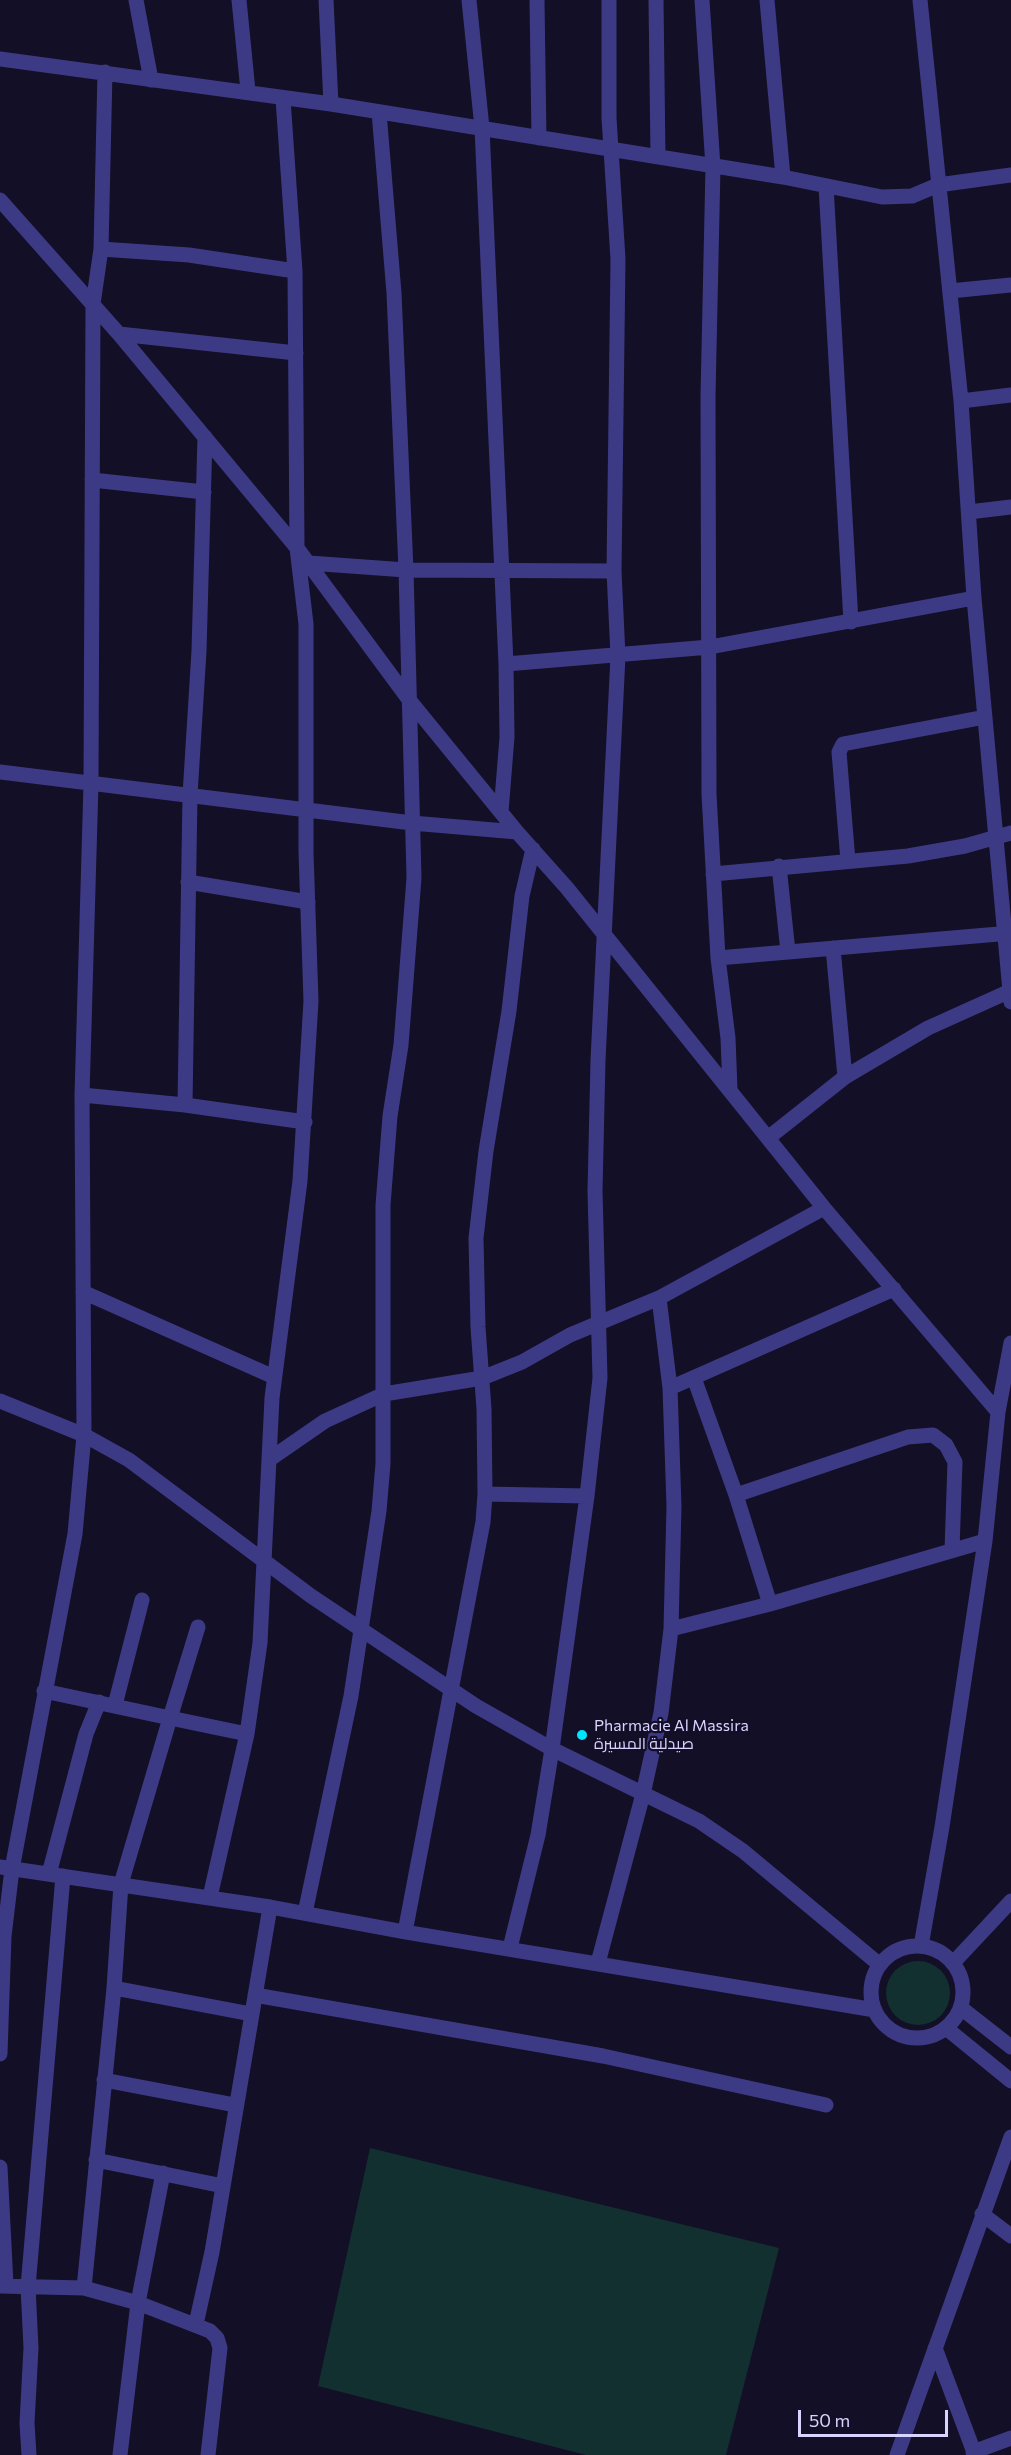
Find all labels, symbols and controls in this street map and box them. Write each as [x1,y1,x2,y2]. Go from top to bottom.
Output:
place label: Pharmacie Al Massira صيدلية المسيرة [594,1716,749,1754]
marker: Pharmacie Al Massira صيدلية المسيرة [575,1728,589,1742]
scale bar [801,2398,951,2436]
text: 50 m [809,2409,850,2431]

